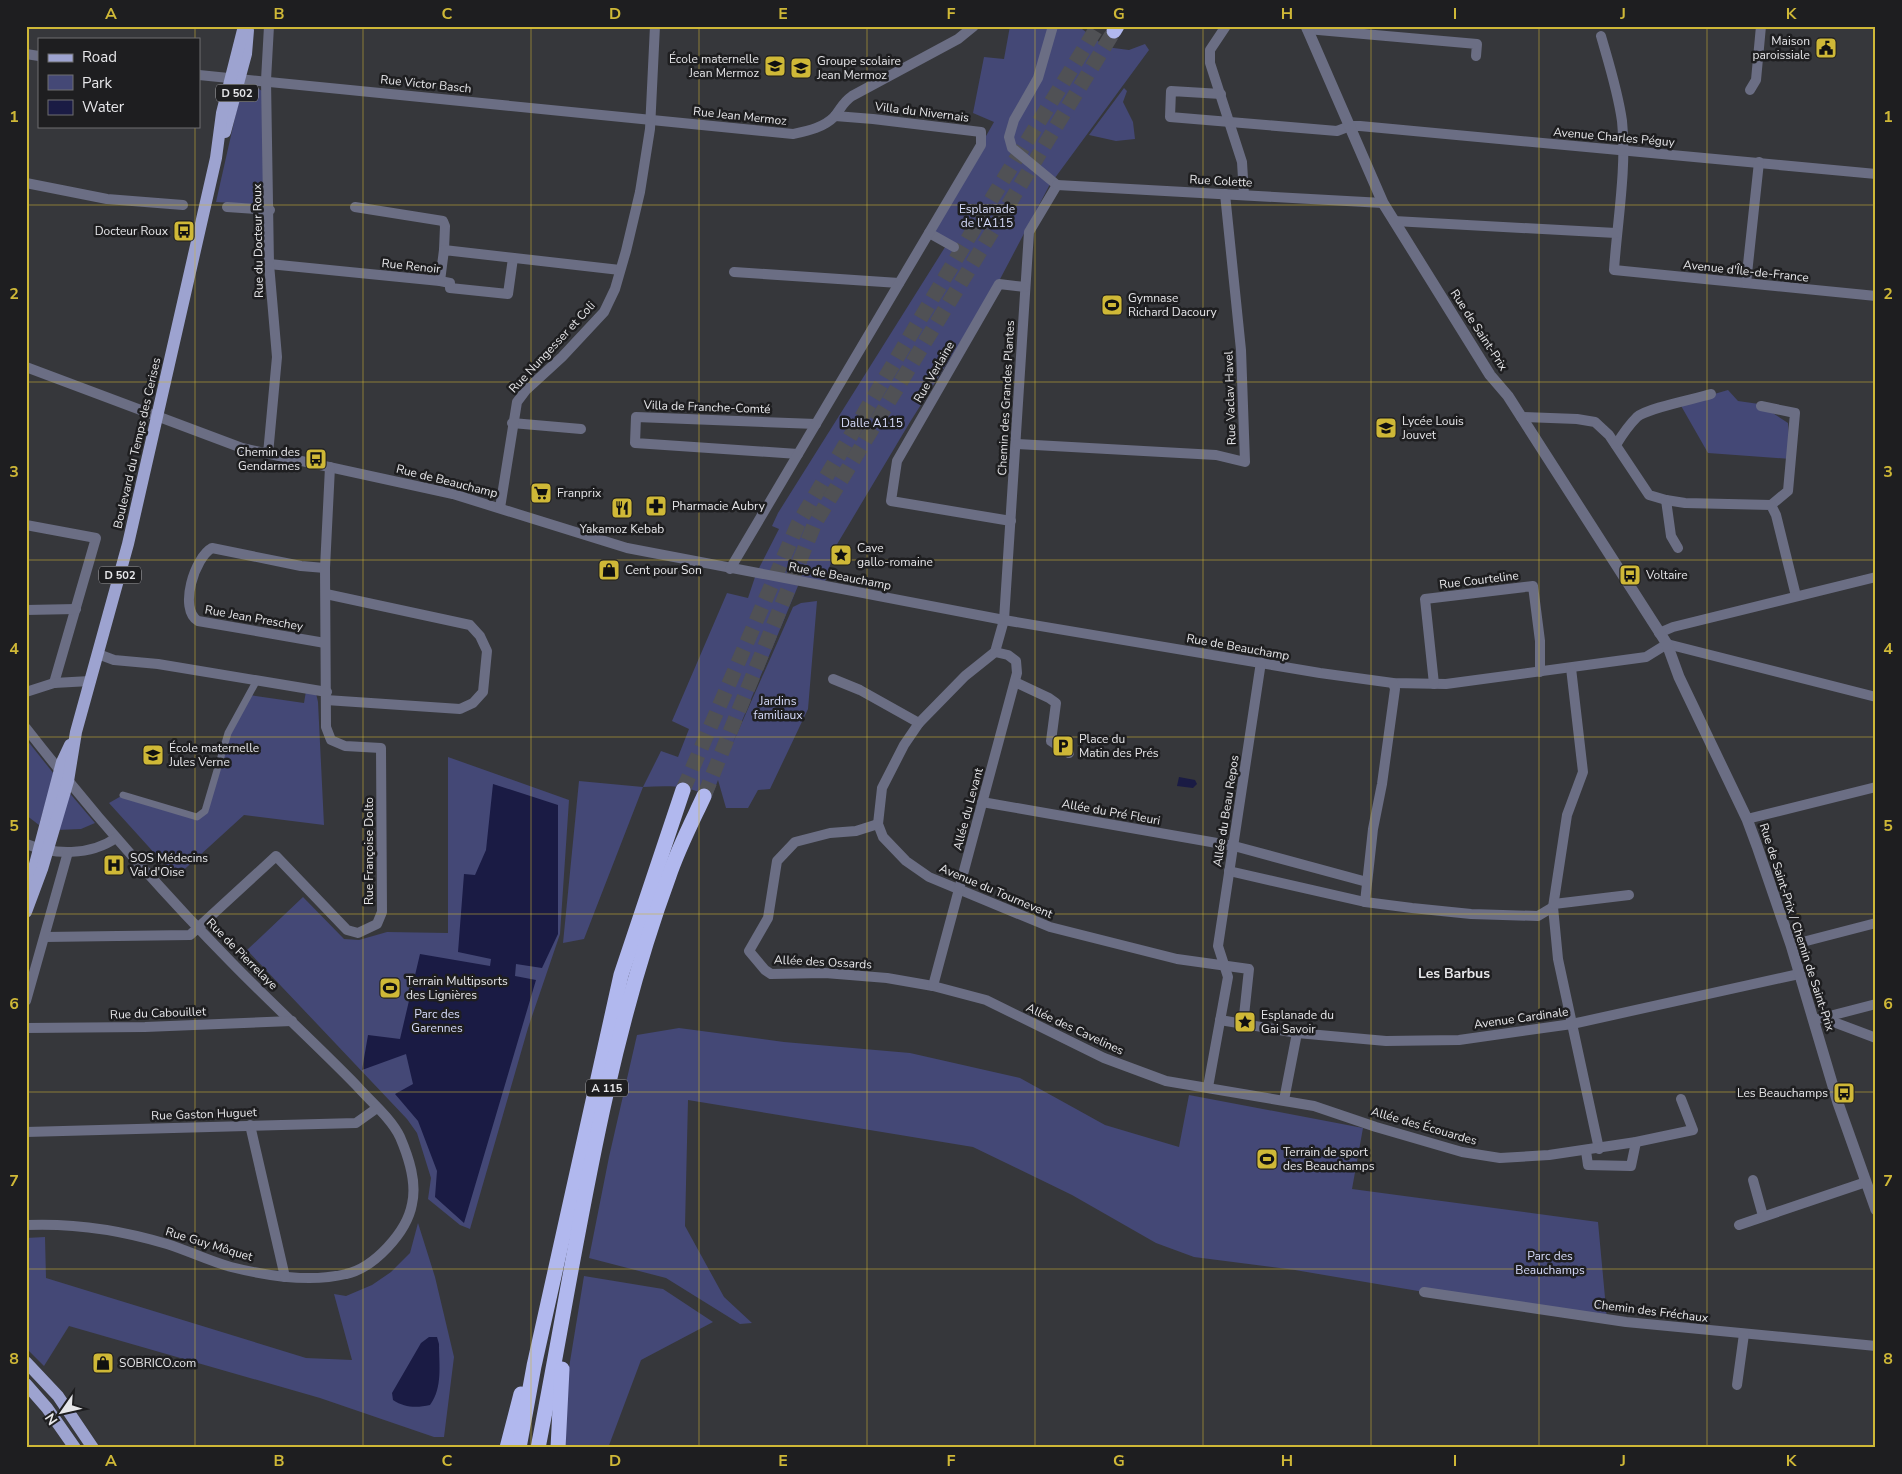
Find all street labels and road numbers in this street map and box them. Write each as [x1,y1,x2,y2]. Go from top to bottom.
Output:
street label: Rue Victor Basch [380,71,472,97]
road number: D 502 [216,85,258,102]
street label: Villa du Nivernais [873,98,970,126]
street label: Rue Jean Mermoz [692,103,788,129]
street label: Avenue Charles Péguy [1553,124,1676,150]
street label: Rue Colette [1189,171,1253,191]
street label: Rue du Docteur Roux [249,183,267,298]
street label: Rue Renoir [381,255,442,277]
street label: Avenue d'Île-de-France [1682,256,1810,286]
street label: Rue de Saint-Prix [1447,286,1512,374]
street label: Rue Nungesser et Coli [505,298,599,396]
street label: Chemin des Grandes Plantes [994,320,1018,476]
street label: Rue Verlaine [910,338,958,406]
street label: Rue Vaclav Havel [1220,350,1240,445]
street label: Boulevard du Temps des Cerises [110,356,165,530]
street label: Villa de Franche-Comté [642,397,771,417]
street label: Rue de Beauchamp [394,461,500,501]
street label: Rue de Beauchamp [787,558,893,594]
road number: D 502 [99,566,141,584]
street label: Rue Courteline [1438,567,1520,593]
street label: Rue Jean Preschey [204,601,305,635]
street label: Rue de Beauchamp [1185,630,1291,664]
street label: Allée du Beau Repos [1209,754,1243,868]
street label: Allée du Levant [949,765,987,852]
street label: Allée du Pré Fleuri [1060,795,1162,829]
street label: Rue Françoise Dolto [361,797,377,905]
street label: Rue de Saint-Prix / Chemin de Saint-Prix [1756,821,1838,1034]
street label: Avenue du Tournevent [937,860,1056,922]
street label: Rue de Pierrelaye [203,915,281,993]
street label: Allée des Ossards [774,951,873,973]
street label: Allée des Cavelines [1024,999,1127,1059]
street label: Rue du Cabouillet [110,1003,207,1023]
street label: Avenue Cardinale [1473,1003,1569,1033]
road number: A 115 [586,1080,628,1096]
street label: Allée des Écouardes [1369,1103,1479,1149]
street label: Rue Gaston Huguet [151,1104,258,1124]
street label: Rue Guy Môquet [164,1223,255,1265]
street label: Chemin des Fréchaux [1593,1296,1710,1326]

